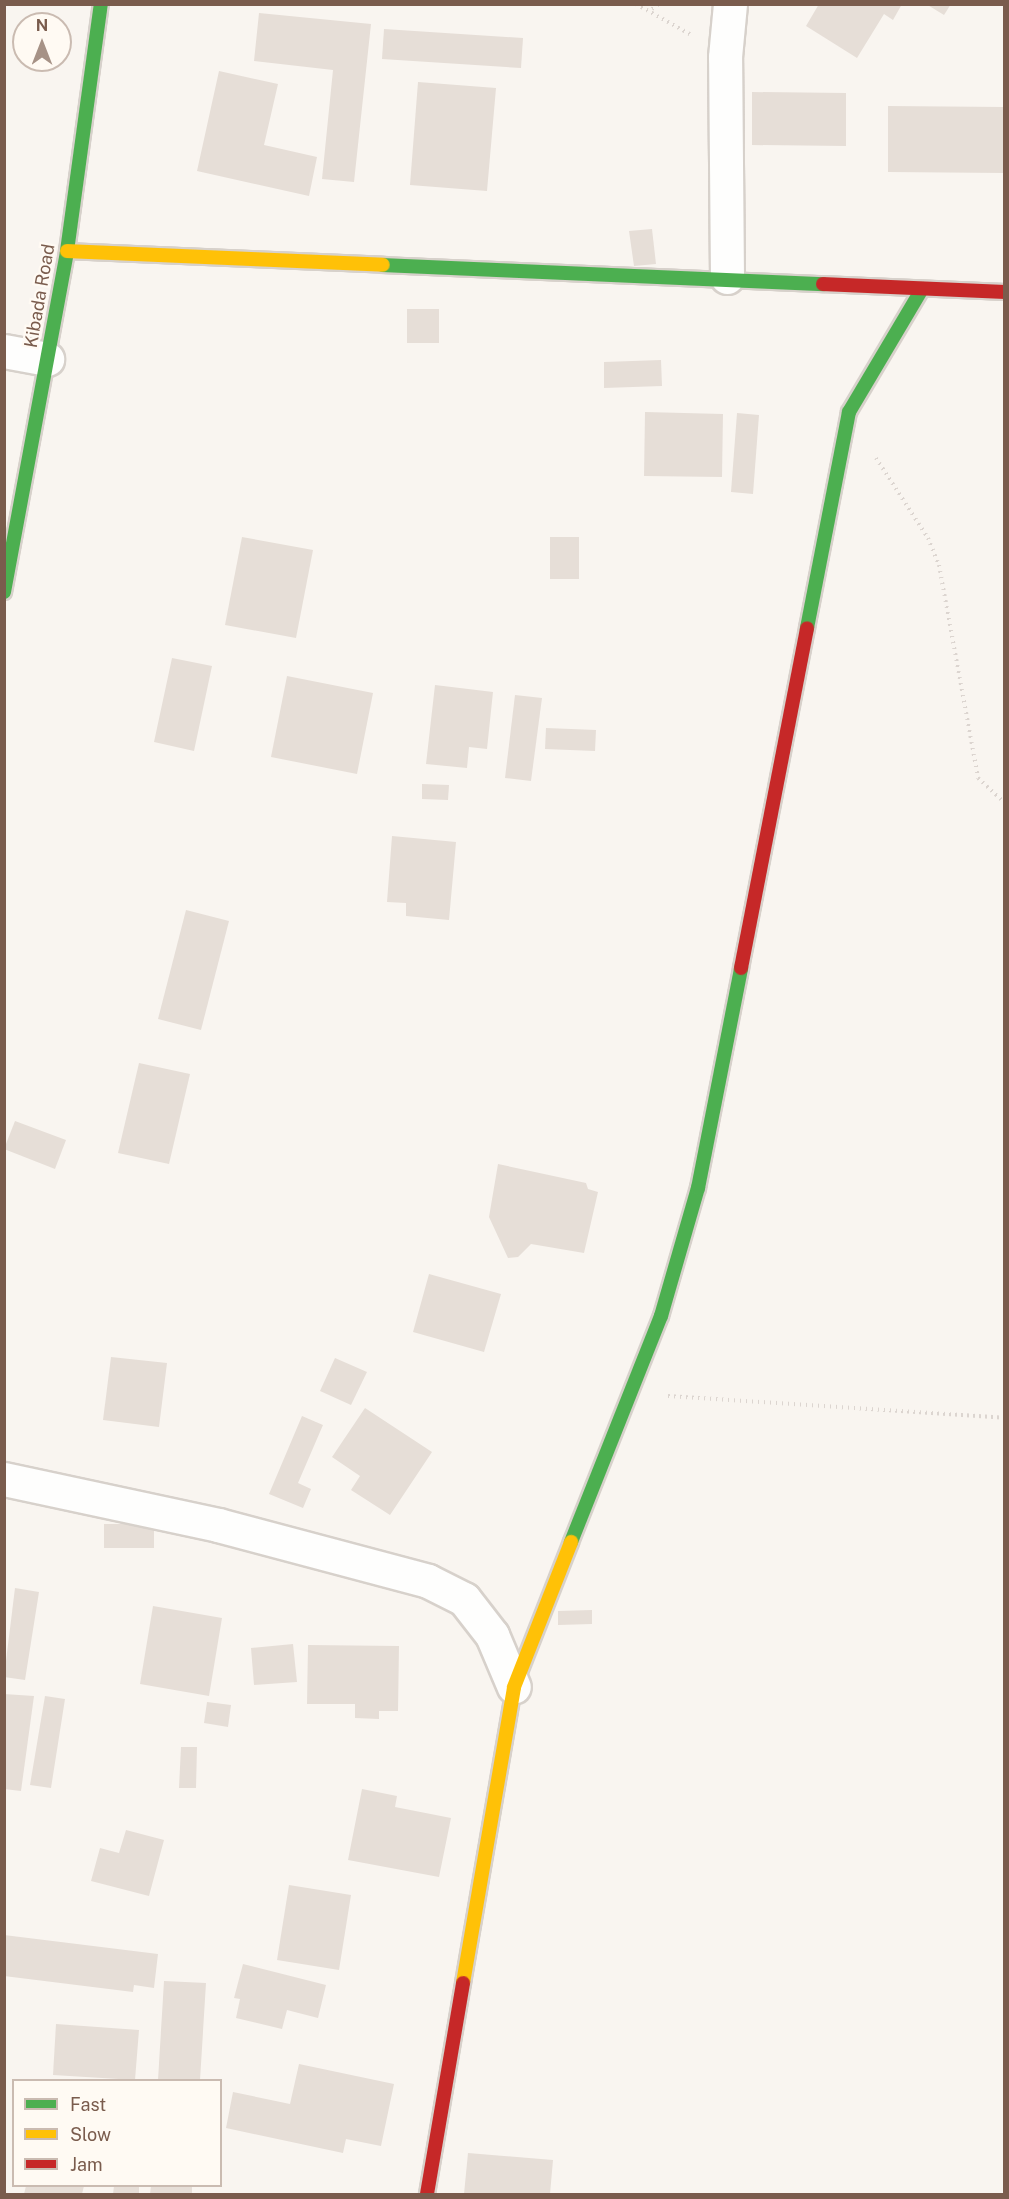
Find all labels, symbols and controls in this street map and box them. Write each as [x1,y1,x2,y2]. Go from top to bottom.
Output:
north arrow [12,12,72,72]
text: N [36,16,48,35]
street label: Kibada Road [20,242,60,350]
legend [12,2079,222,2187]
text: Fast [70,2094,106,2115]
text: Slow [70,2124,111,2145]
text: Jam [70,2154,103,2175]

